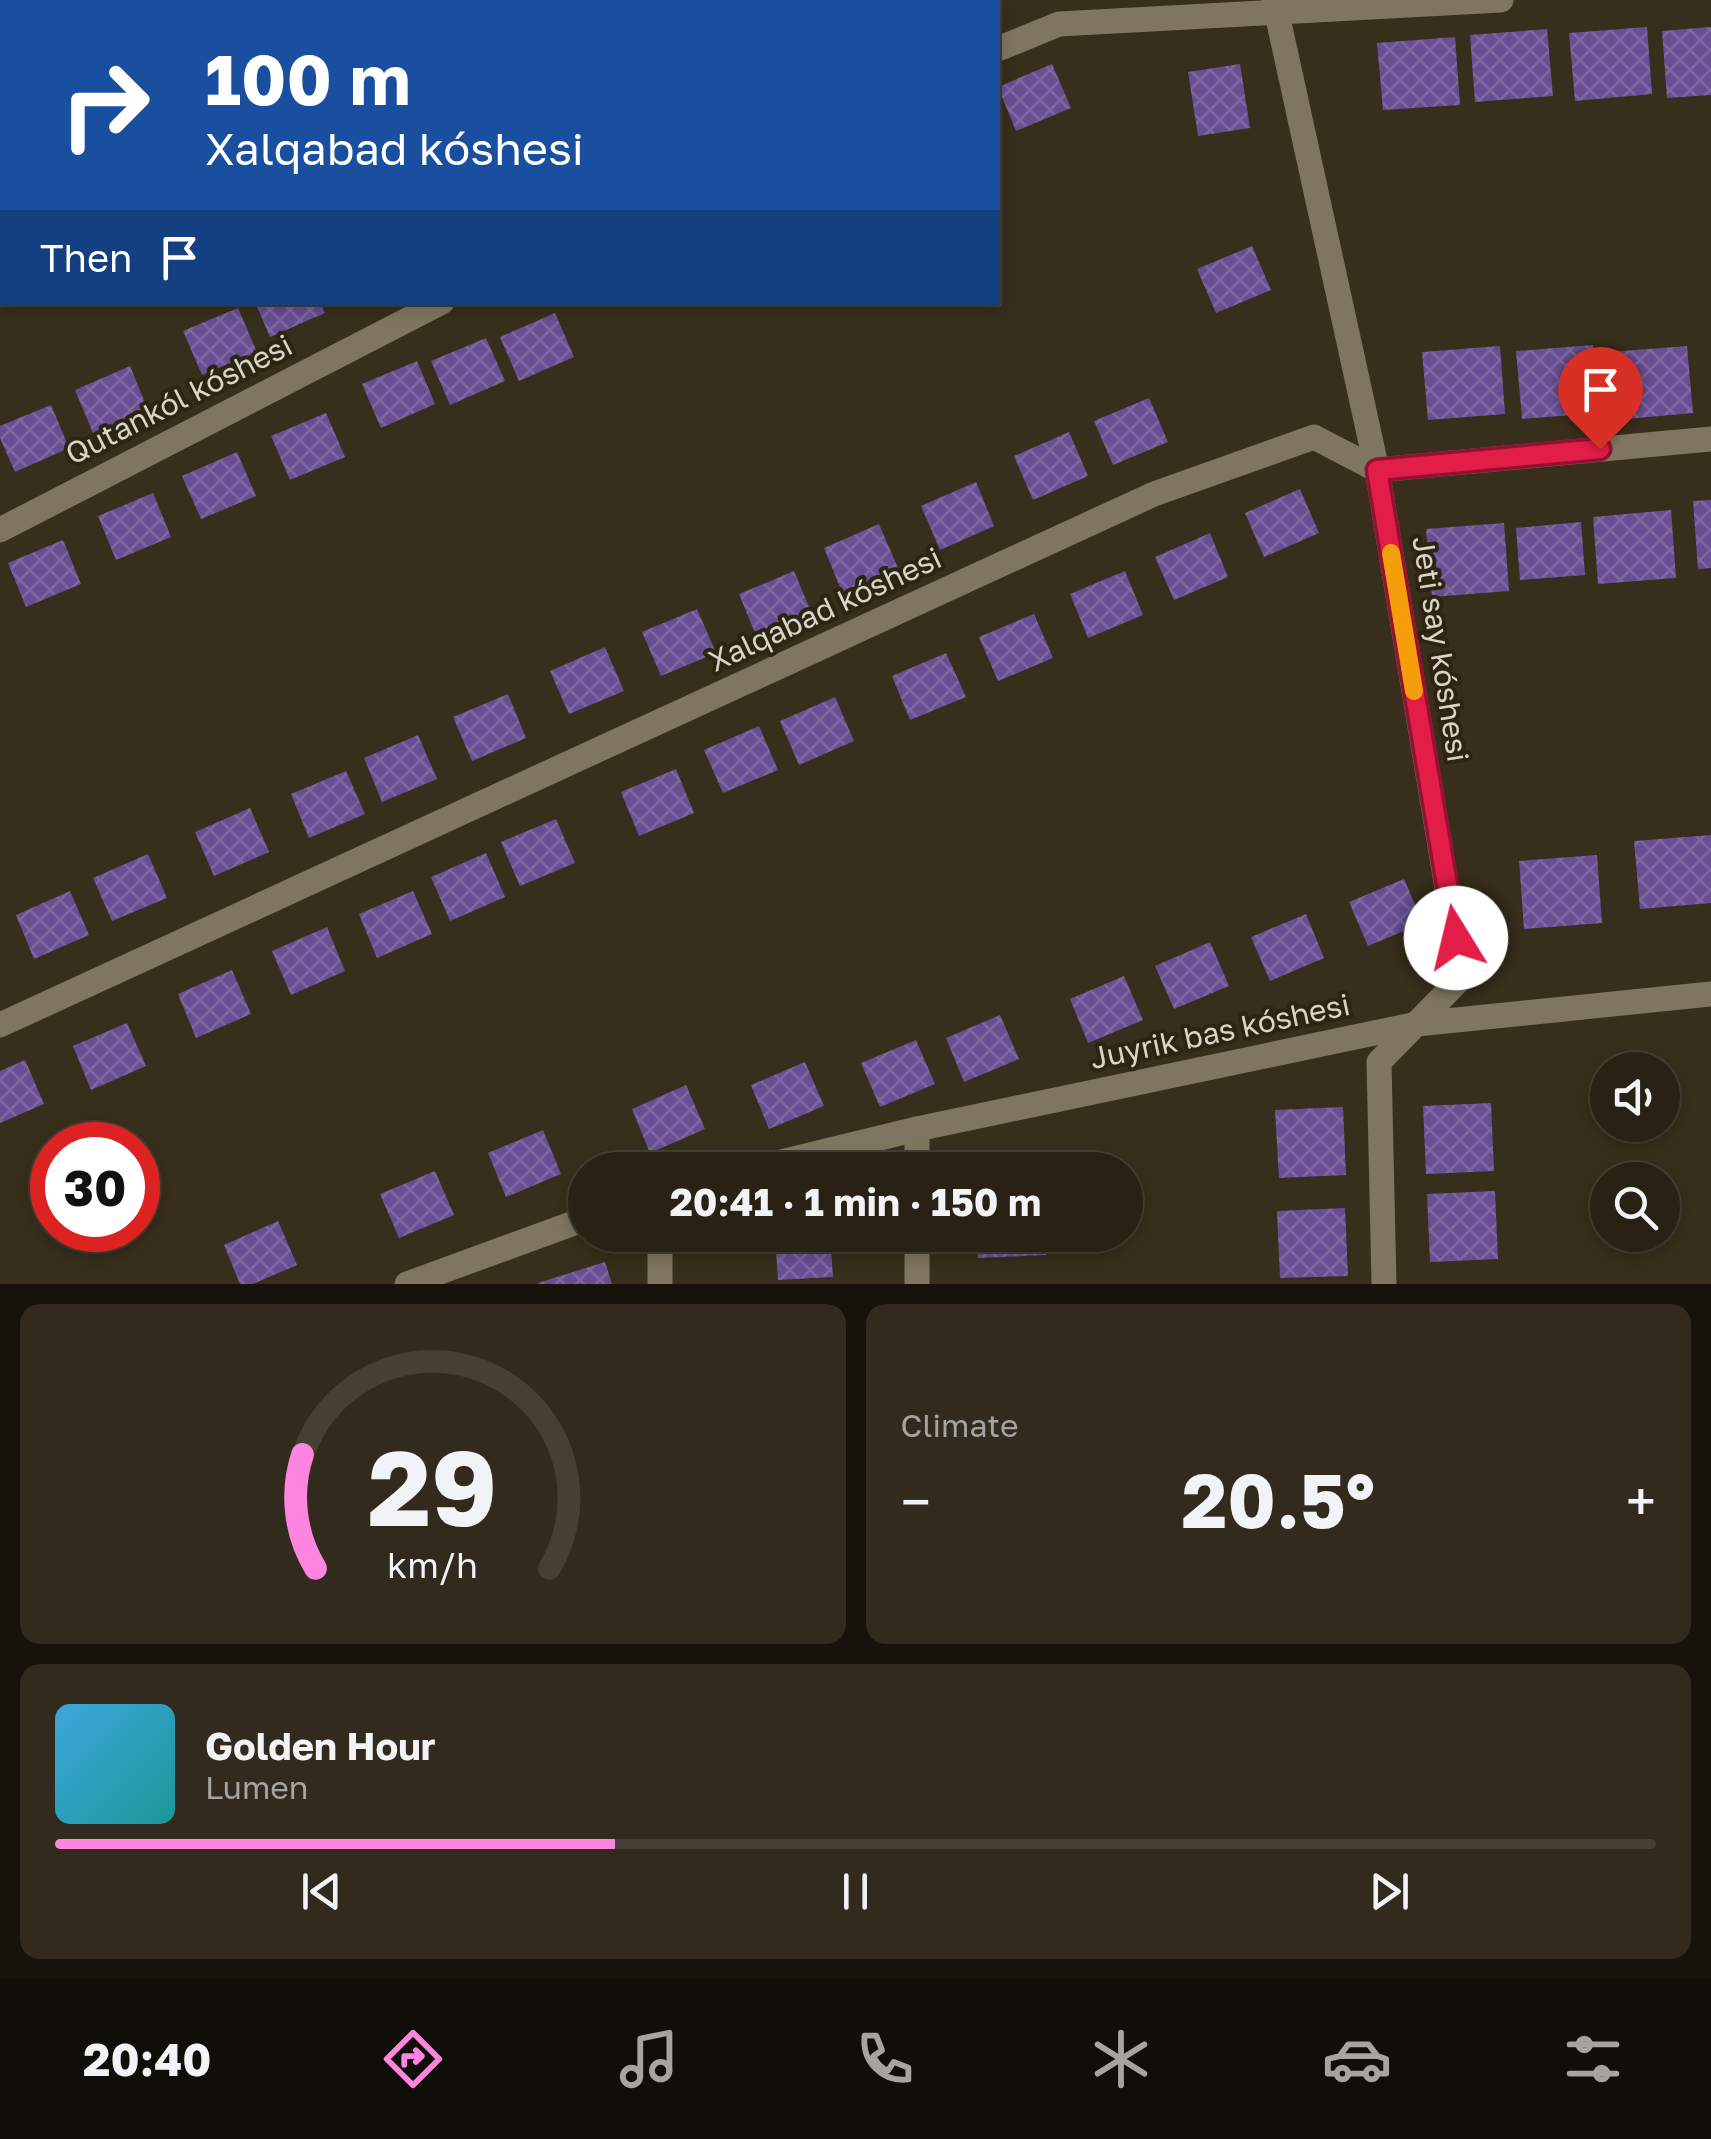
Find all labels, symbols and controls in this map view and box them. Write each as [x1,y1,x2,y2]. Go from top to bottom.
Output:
text: 100 m [205,36,411,120]
icon: right [40,40,170,170]
text: Xalqabad kóshesi [205,121,584,175]
icon: arrive [152,230,207,285]
text: Then [40,235,132,280]
street label: Qutankól kóshesi [59,326,298,472]
pin [1558,347,1643,450]
icon: arrive [1573,362,1628,417]
street label: Jeti say kóshesi [1405,533,1477,764]
street label: Xalqabad kóshesi [703,539,947,679]
position arrow [1404,886,1508,990]
street label: Juyrik bas kóshesi [1087,986,1353,1076]
map controls [1590,1052,1680,1252]
button: sound [1590,1052,1680,1142]
speed limit sign: 30 [30,1122,160,1252]
button: search [1590,1162,1680,1252]
text: 20:41 · 1 min · 150 m [670,1179,1041,1224]
text: Climate [901,1406,1019,1444]
text: 29 [368,1424,497,1549]
text: 20.5° [1181,1454,1375,1545]
text: − [901,1468,931,1534]
text: + [1626,1468,1656,1534]
text: km/h [387,1543,478,1586]
text: Golden Hour [205,1723,436,1768]
text: Lumen [205,1768,309,1806]
icon: previous [294,1864,349,1919]
icon: pause [828,1864,883,1919]
icon: next [1362,1864,1417,1919]
icon: directions [378,2024,448,2094]
icon: music [614,2024,684,2094]
icon: phone [850,2024,920,2094]
icon: climate [1086,2024,1156,2094]
icon: car [1322,2024,1392,2094]
icon: filters [1558,2024,1628,2094]
text: 20:40 [83,2032,212,2086]

